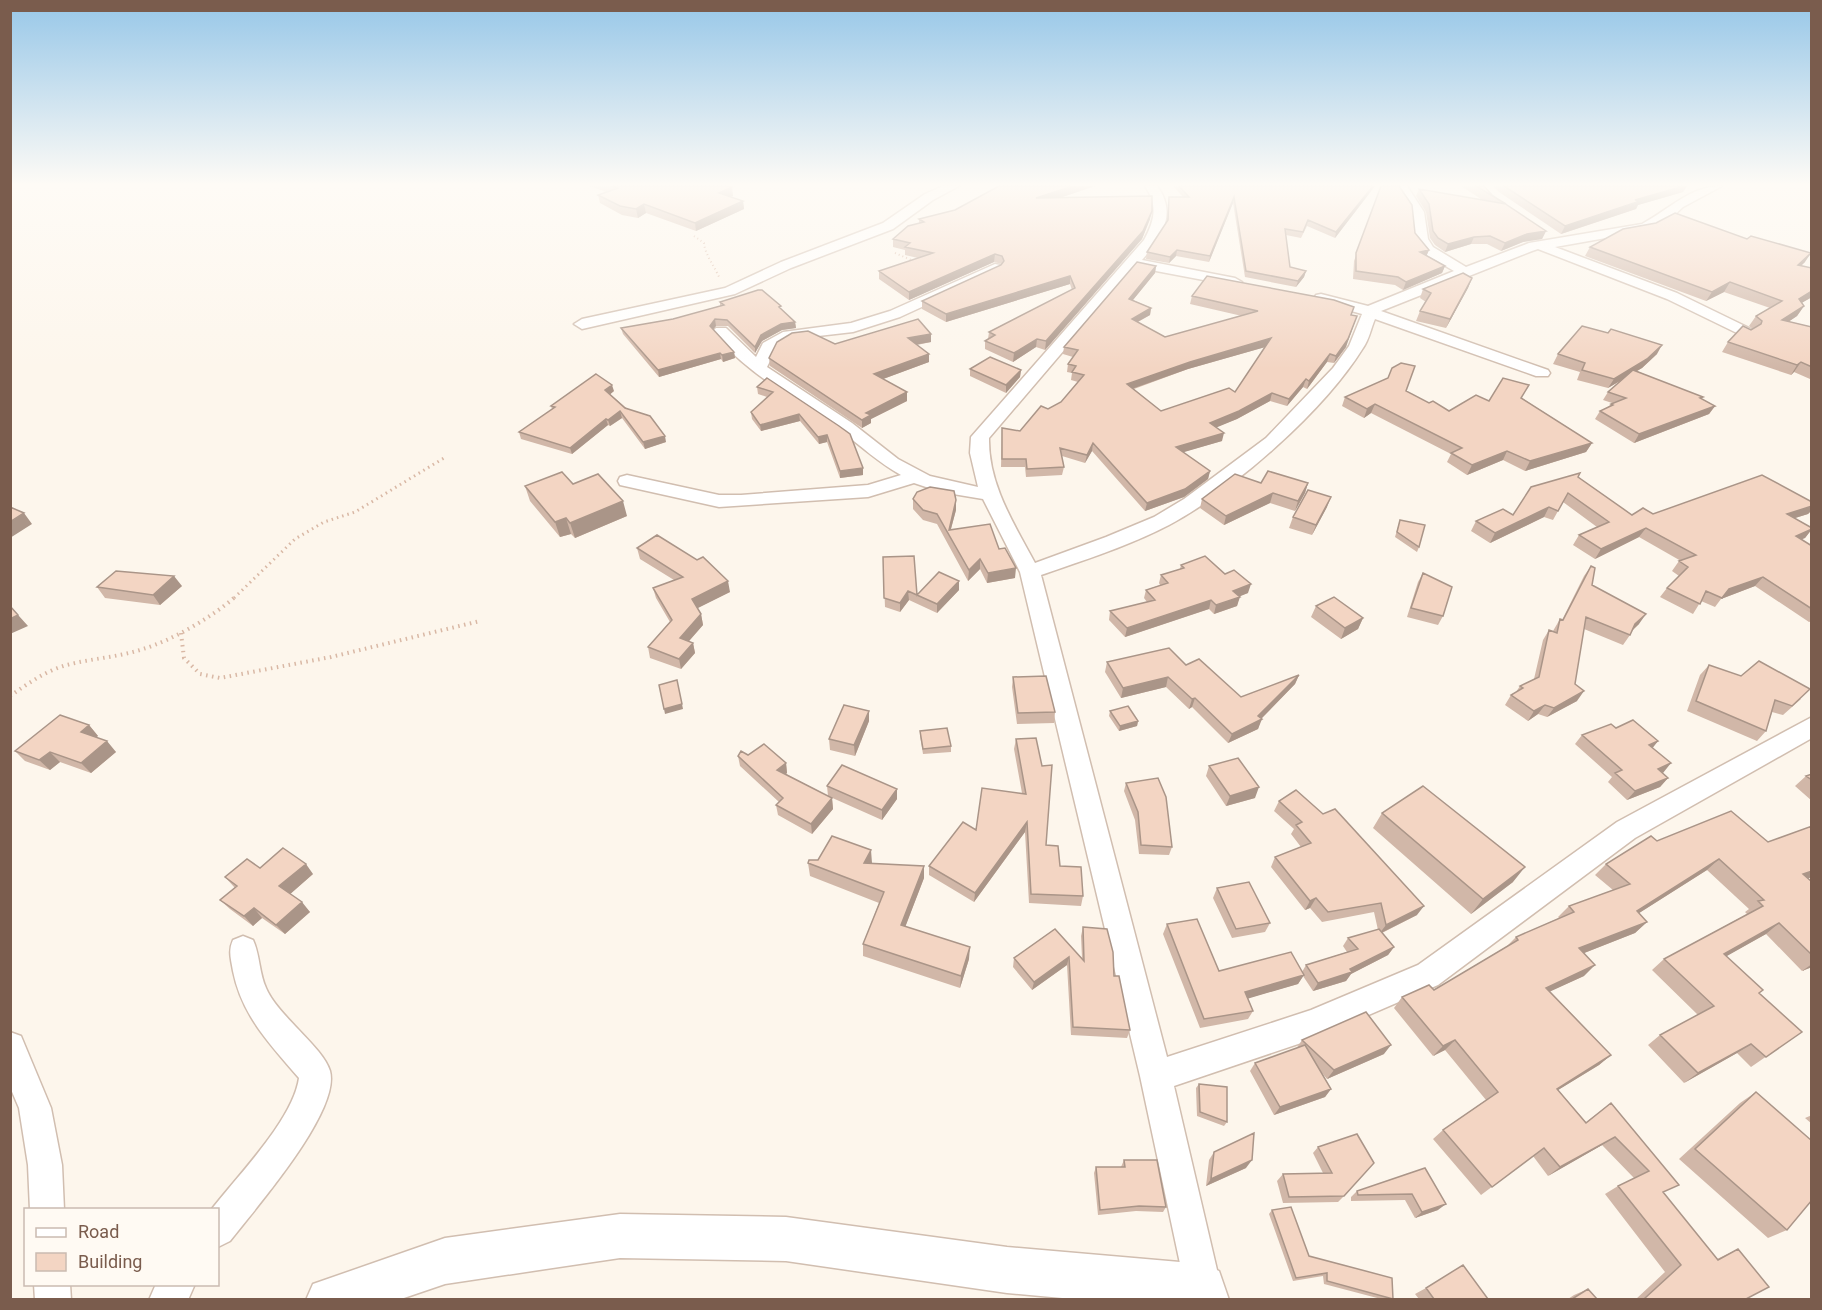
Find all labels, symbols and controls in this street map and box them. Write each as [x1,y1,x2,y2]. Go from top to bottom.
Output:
legend [24,1208,219,1286]
text: Road [78,1221,119,1242]
text: Building [78,1251,142,1272]

